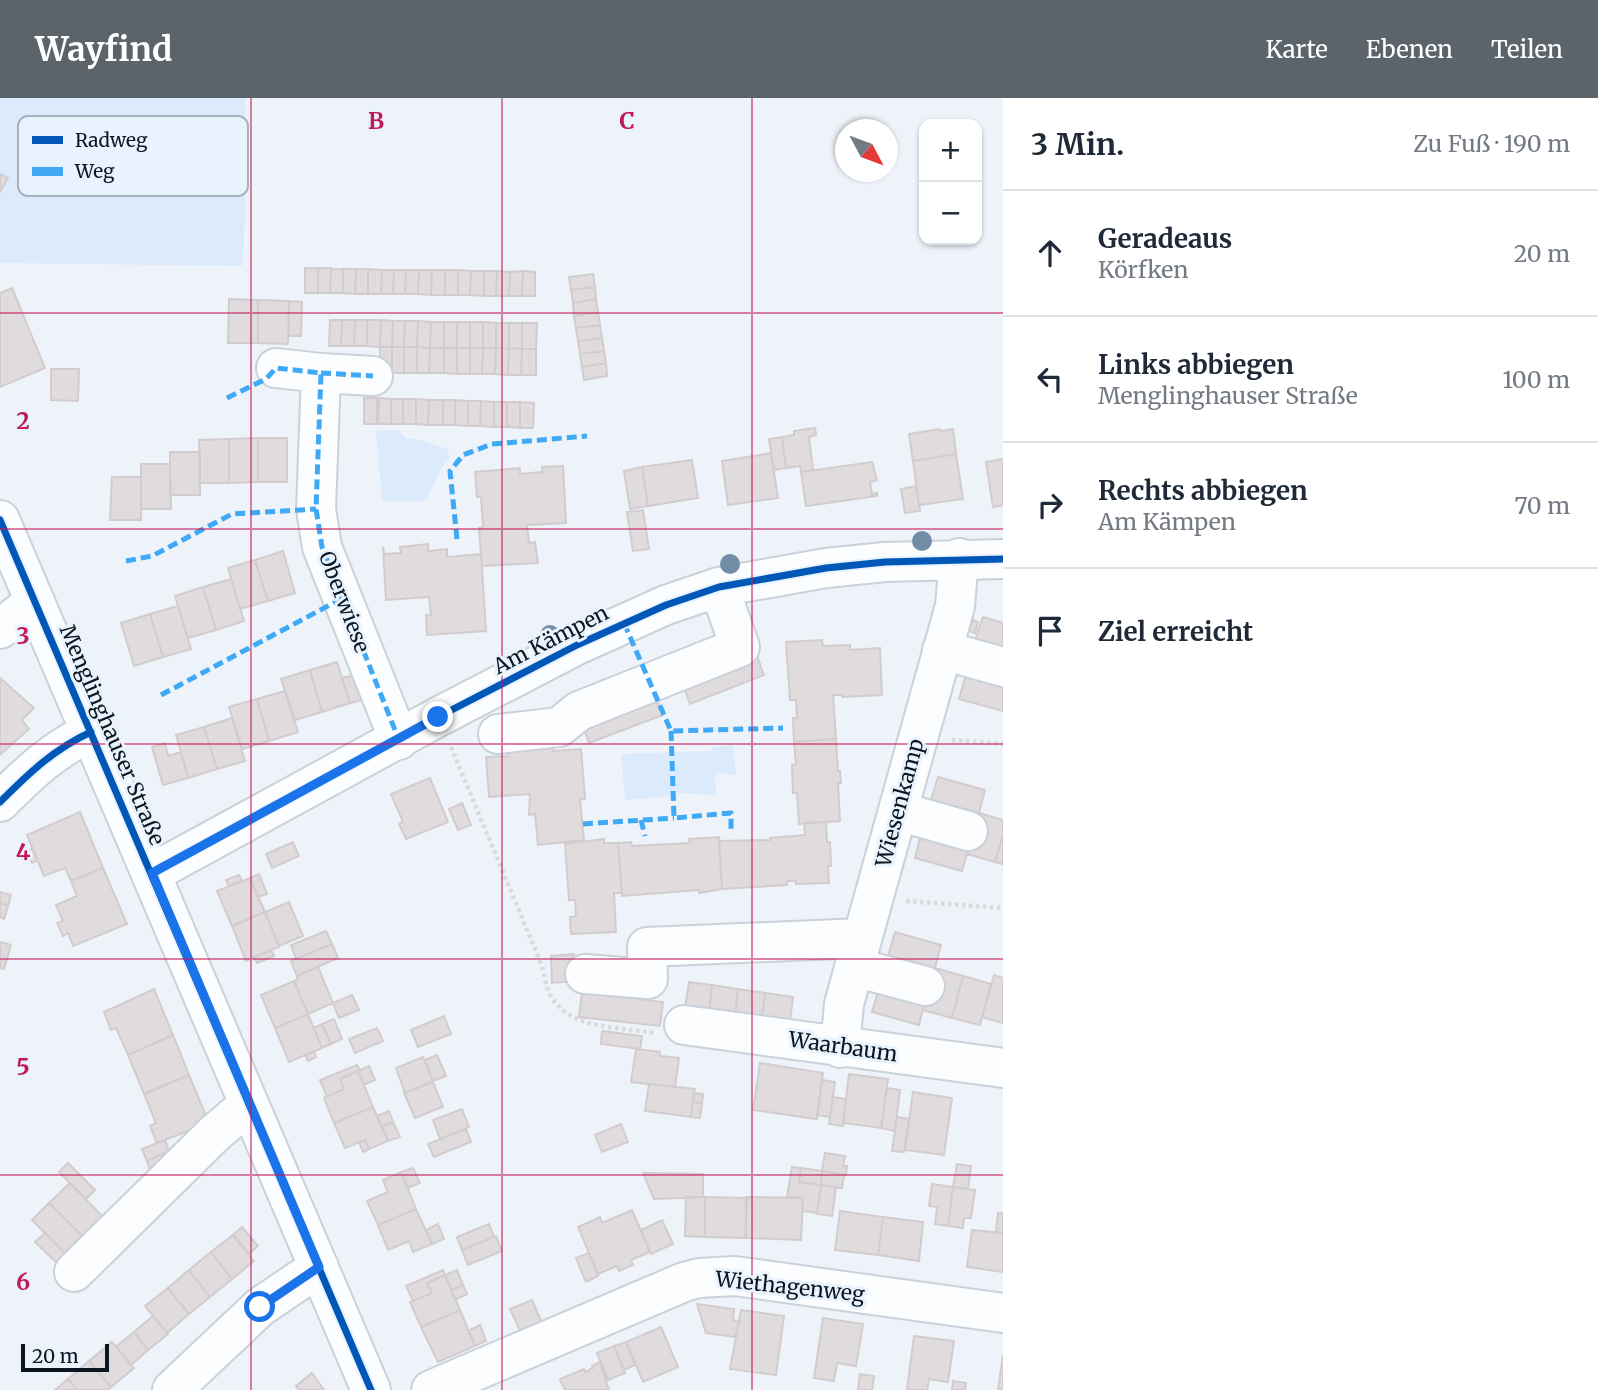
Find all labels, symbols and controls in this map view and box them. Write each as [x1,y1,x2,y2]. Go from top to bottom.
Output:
text: Wayfind [35,29,172,70]
text: Karte [1265,34,1328,65]
text: Ebenen [1366,34,1453,65]
text: Teilen [1491,34,1563,65]
text: B [368,106,384,135]
text: C [619,106,635,135]
legend [18,116,248,196]
north arrow [835,119,898,182]
map controls [919,119,982,245]
button: + [919,119,982,182]
text: 3 Min. [1031,125,1124,163]
text: Radweg [75,128,148,152]
text: Zu Fuß · 190 m [1413,129,1570,158]
text: Weg [74,159,115,183]
button: − [919,182,982,245]
text: Geradeaus [1098,222,1232,255]
icon: ahead [1031,234,1069,272]
text: 20 m [1514,239,1570,268]
text: Körfken [1098,255,1188,284]
text: Links abbiegen [1098,348,1294,381]
icon: left [1031,360,1069,398]
text: 100 m [1502,365,1570,394]
text: Menglinghauser Straße [1098,381,1358,410]
text: 2 [16,406,30,435]
text: Rechts abbiegen [1098,474,1308,507]
icon: right [1031,486,1069,524]
text: 70 m [1514,491,1570,520]
text: Am Kämpen [1098,507,1236,536]
street label: Oberwiese [313,547,376,656]
street label: Am Kämpen [488,599,613,681]
icon: arrive [1031,612,1069,650]
text: Ziel erreicht [1098,615,1253,648]
street label: Menglinghauser Straße [54,620,171,849]
text: 3 [16,621,30,650]
route end [422,701,453,732]
street label: Wiesenkamp [869,736,930,871]
text: 4 [16,837,31,866]
street label: Waarbaum [786,1025,899,1068]
text: 5 [16,1052,30,1081]
street label: Wiethagenweg [713,1265,866,1308]
text: 6 [16,1267,30,1296]
route start [244,1291,275,1322]
scale bar [21,1341,108,1373]
text: 20 m [32,1344,79,1368]

